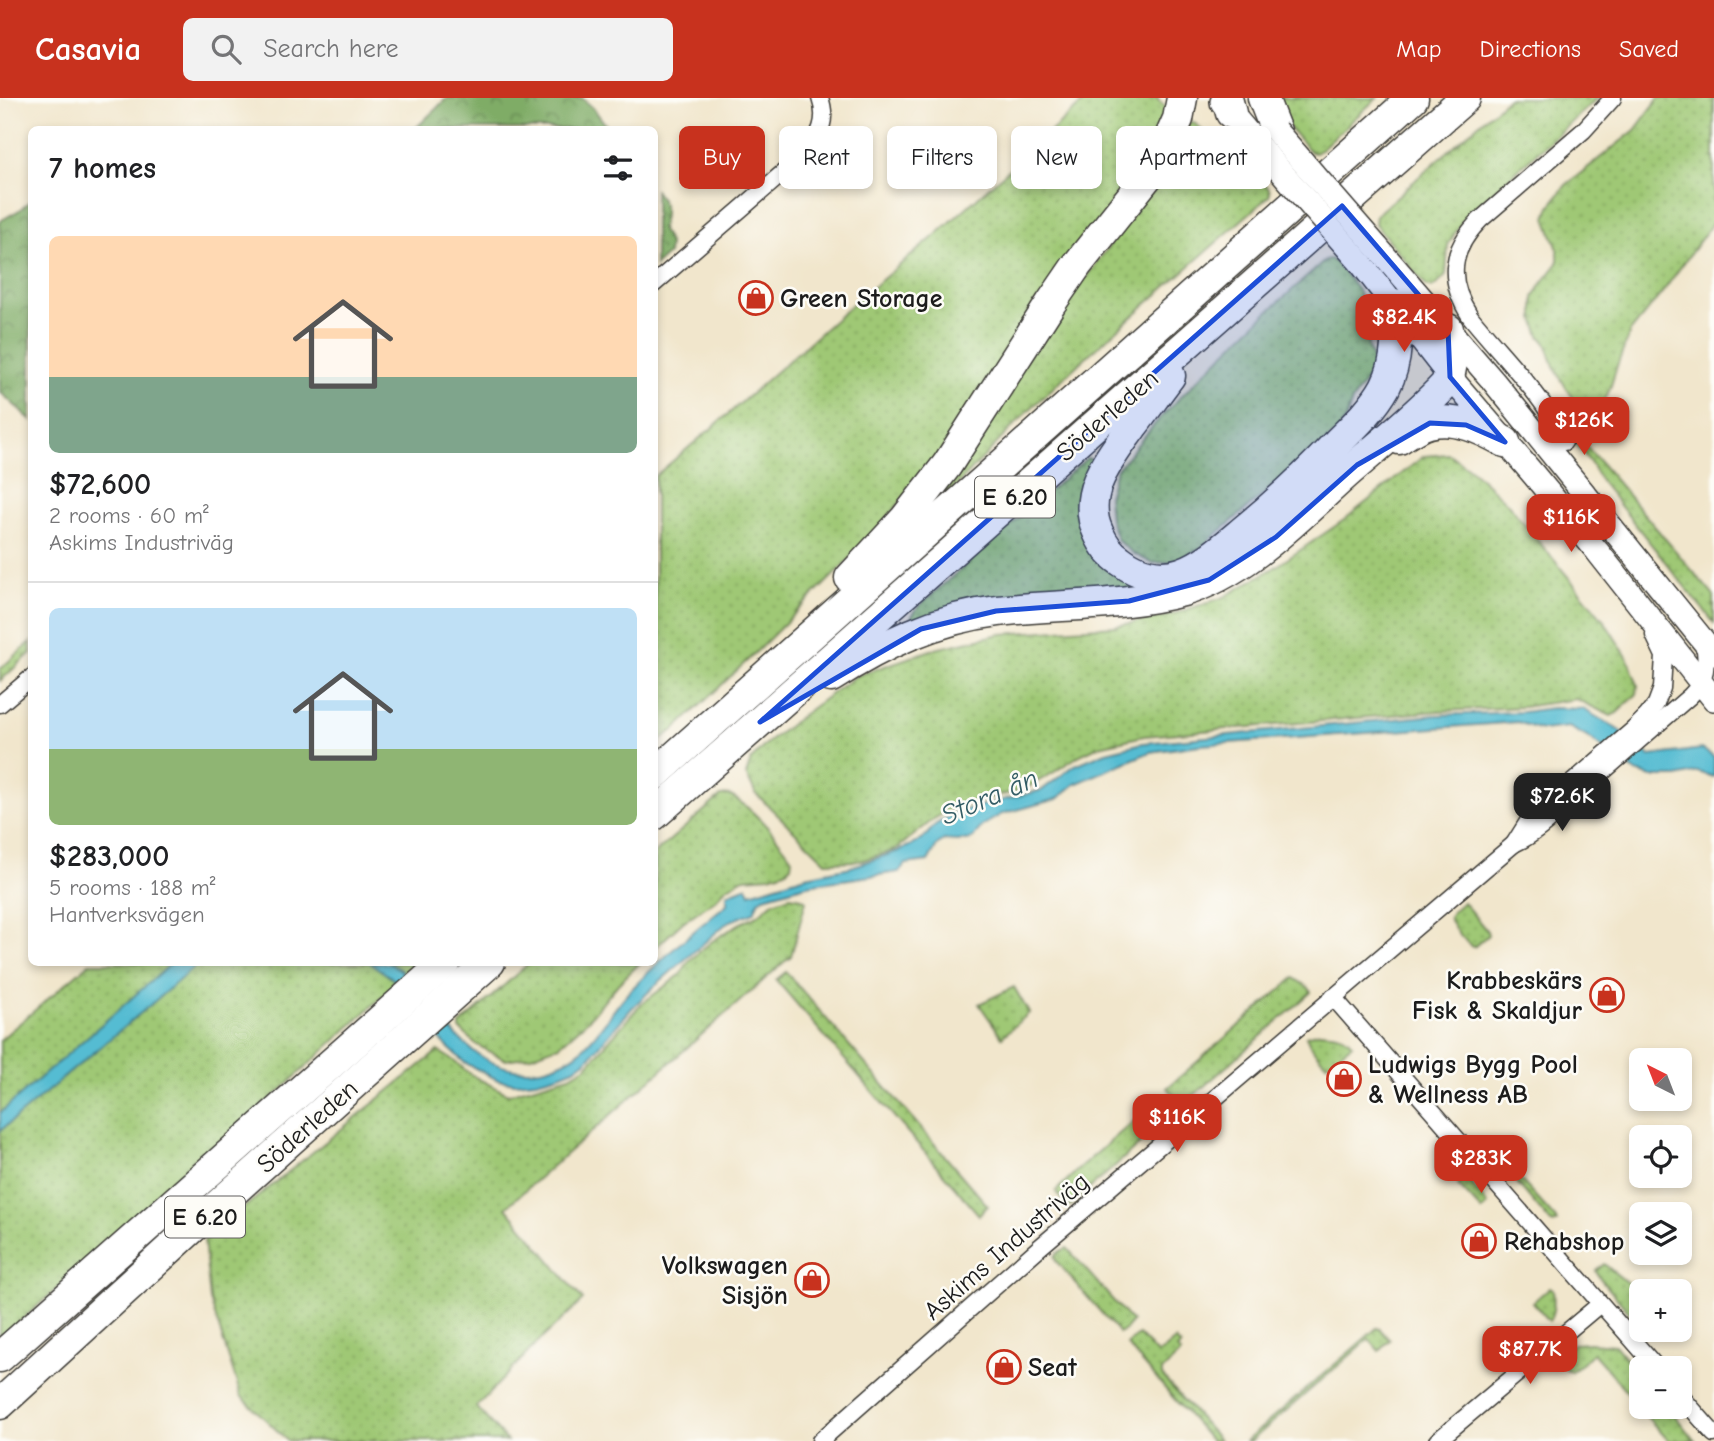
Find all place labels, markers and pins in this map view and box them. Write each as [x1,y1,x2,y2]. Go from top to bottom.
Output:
shop icon: Green Storage [737,279,775,317]
place label: Green Storage [780,284,943,314]
pin: $82.4K [1347,294,1461,354]
pin: $126K [1535,398,1633,457]
pin: $116K [1522,494,1620,554]
pin: $72.6K [1505,774,1619,833]
place label: Krabbeskärs Fisk & Skaldjur [1412,966,1583,1026]
shop icon: Krabbeskärs Fisk & Skaldjur [1588,976,1626,1014]
place label: Ludwigs Bygg Pool & Wellness AB [1368,1050,1578,1110]
shop icon: Ludwigs Bygg Pool & Wellness AB [1325,1060,1363,1098]
pin: $116K [1128,1094,1226,1154]
pin: $283K [1432,1136,1530,1195]
shop icon: Rehabshop [1460,1222,1498,1260]
place label: Rehabshop [1504,1227,1624,1257]
place label: Volkswagen Sisjön [662,1251,788,1311]
shop icon: Volkswagen Sisjön [793,1261,831,1299]
pin: $87.7K [1473,1326,1587,1386]
shop icon: Seat [985,1348,1023,1386]
place label: Seat [1028,1353,1077,1383]

